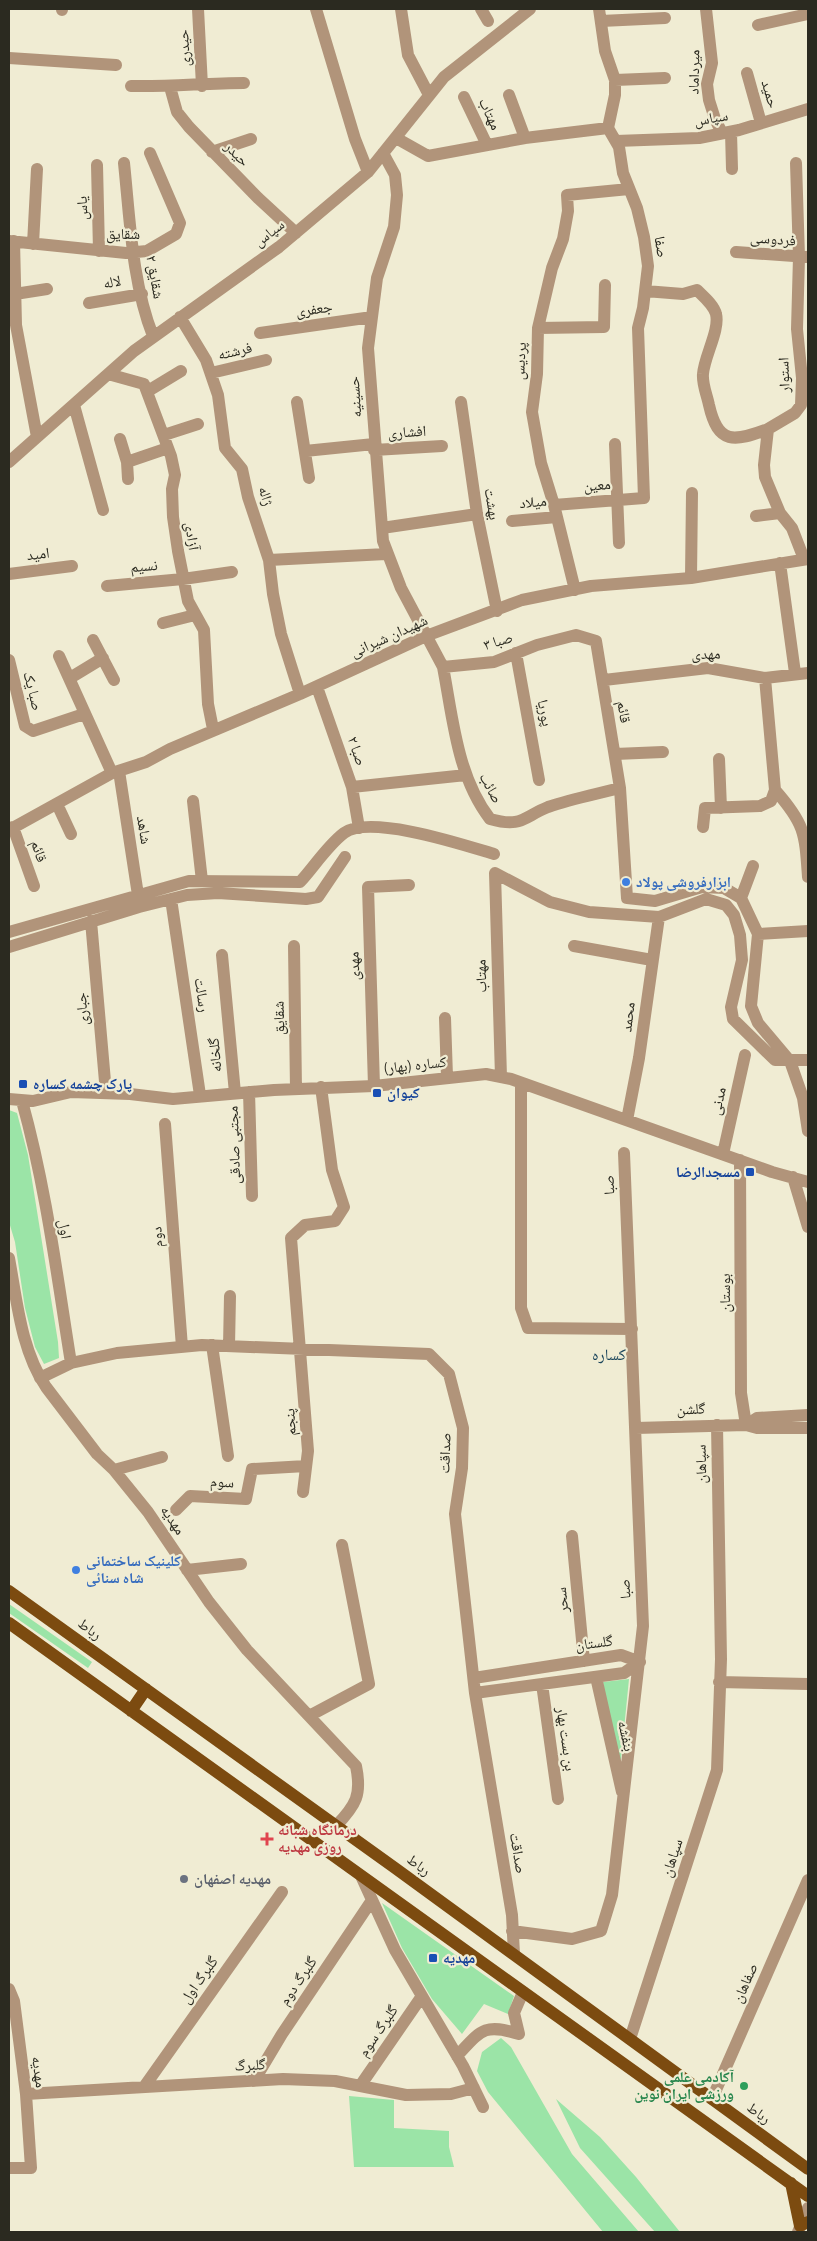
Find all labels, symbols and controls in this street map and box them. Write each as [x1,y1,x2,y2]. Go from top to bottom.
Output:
street label: حیدری [173,28,196,67]
street label: میرداماد [684,49,705,95]
street label: حمید [756,78,784,111]
street label: مهتاب [473,95,506,134]
street label: سپاس [692,105,730,132]
street label: حیدر [219,136,254,172]
street label: یاس [72,195,93,220]
street label: سپاس [249,214,289,252]
street label: شقایق [106,224,140,245]
street label: فردوسی [749,227,797,252]
street label: صفا [649,235,672,259]
street label: شقایق ۲ [140,254,169,301]
street label: لاله [102,271,123,294]
street label: جعفری [294,296,334,322]
street label: فرشته [216,337,254,366]
street label: پردیس [509,342,532,380]
street label: استوار [773,357,796,394]
street label: حسینیه [344,375,367,418]
street label: افشاری [387,421,427,444]
street label: معین [583,474,612,497]
street label: ژاله [253,484,278,509]
street label: بهشت [479,487,504,522]
street label: میلاد [518,491,548,514]
street label: آزادی [179,521,204,553]
street label: امید [25,543,51,566]
street label: نسیم [129,555,159,578]
street label: شهیدان شیرانی [347,610,431,663]
street label: صبا ۳ [481,627,515,656]
street label: مهدی [691,644,721,665]
street label: صبا یک [18,669,48,713]
street label: پوریا [532,698,557,728]
street label: قائم [611,700,636,725]
street label: صبا ۲ [342,734,371,769]
street label: صائب [474,769,507,807]
street label: شاهد [131,814,156,846]
street label: قائم [25,837,52,865]
place label: ابزارفروشی پولاد [636,872,731,893]
marker: ابزارفروشی پولاد [620,876,632,888]
street label: مهدی [343,951,365,981]
street label: مهتاب [470,959,493,993]
street label: رسالت [189,976,214,1014]
street label: جباری [71,991,94,1026]
street label: شقایق [269,1001,290,1035]
street label: محمد [616,1001,641,1033]
street label: گلخانه [203,1036,227,1073]
street label: کساره (بهار) [382,1052,448,1079]
place label: پارک چشمه کساره [33,1074,132,1095]
marker: پارک چشمه کساره [17,1078,29,1090]
place label: کیوان [387,1083,420,1104]
street label: مدنی [705,1085,732,1117]
marker: کیوان [371,1087,383,1099]
street label: مجتبی صادقی [223,1105,246,1184]
place label: مسجدالرضا [676,1162,740,1183]
marker: مسجدالرضا [744,1166,756,1178]
street label: صبا [599,1175,620,1195]
street label: اول [53,1218,76,1240]
street label: دوم [146,1226,169,1248]
street label: بوستان [715,1273,736,1313]
district label: کساره [592,1344,626,1366]
street label: گلشن [676,1398,706,1420]
street label: پنجم [279,1408,302,1436]
street label: صداقت [434,1432,457,1474]
street label: سپاهان [691,1444,712,1484]
street label: سوم [209,1471,235,1494]
street label: مهدیه [155,1501,190,1539]
place label: کلینیک ساختمانی شاه سنائی [86,1551,181,1589]
marker: کلینیک ساختمانی شاه سنائی [70,1564,82,1576]
street label: صبا [614,1578,637,1599]
street label: سحر [551,1586,574,1615]
street label: رباط [73,1613,106,1645]
street label: گلستان [574,1630,615,1657]
street label: بن بست بهار [550,1705,580,1773]
street label: بنفشه [612,1719,639,1754]
place label: درمانگاه شبانه روزی مهدیه [278,1820,357,1858]
street label: صداقت [504,1831,531,1875]
marker: درمانگاه شبانه روزی مهدیه [260,1832,274,1846]
street label: سپاهان [656,1836,689,1880]
street label: رباط [402,1849,435,1881]
place label: مهدیه اصفهان [194,1869,271,1890]
marker: مهدیه اصفهان [178,1873,190,1885]
place label: مهدیه [443,1948,475,1969]
street label: گلبرگ اول [175,1952,224,2008]
street label: گلبرگ دوم [274,1952,323,2010]
marker: مهدیه [427,1952,439,1964]
street label: صفاهان [727,1960,764,2006]
street label: گلبرگ سوم [353,2001,404,2061]
street label: گلبرگ [234,2054,266,2077]
street label: مهدیه [26,2055,51,2089]
place label: آکادمی علمی ورزشی ایران نوین [634,2067,735,2105]
marker: آکادمی علمی ورزشی ایران نوین [738,2080,750,2092]
street label: رباط [742,2097,775,2129]

